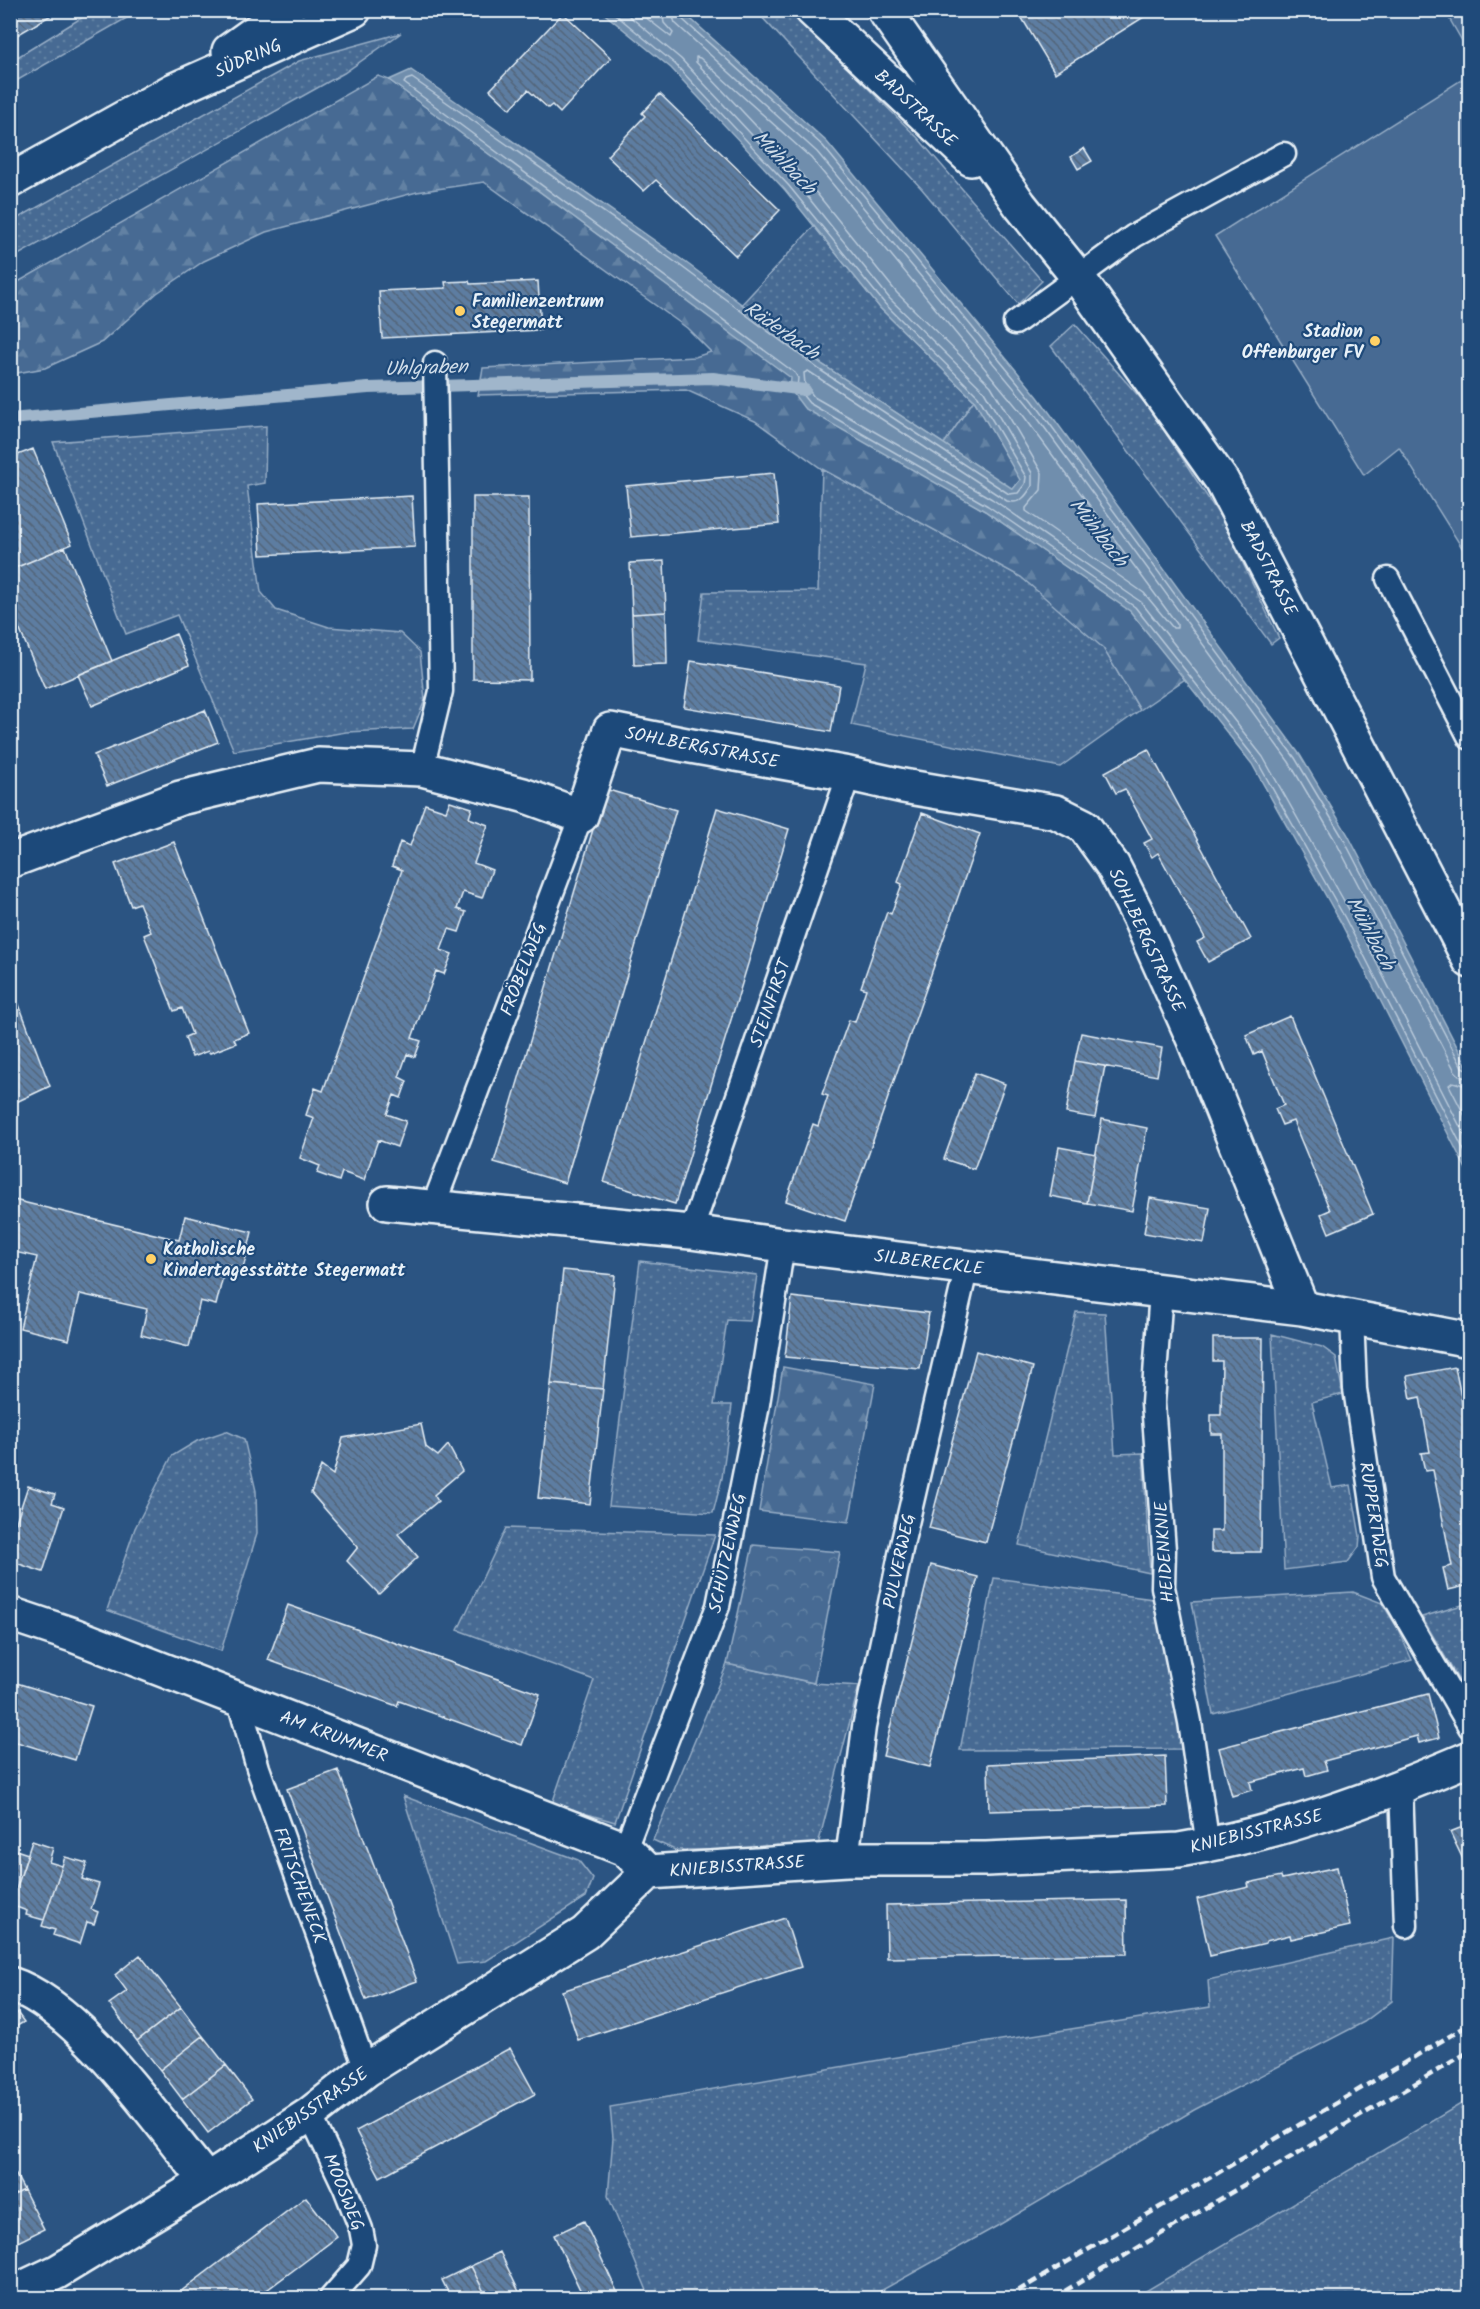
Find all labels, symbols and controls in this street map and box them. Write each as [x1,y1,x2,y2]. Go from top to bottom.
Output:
street label: SÜDRING [210,32,287,87]
street label: BADSTRASSE [867,63,963,156]
water label: Mühlbach [744,123,825,205]
place label: Familienzentrum Stegermatt [472,288,604,338]
water label: Räderbach [736,294,827,371]
marker: Familienzentrum Stegermatt [453,304,467,318]
place label: Stadion Offenburger FV [1242,318,1364,368]
marker: Stadion Offenburger FV [1368,334,1382,348]
water label: Uhlgraben [384,352,470,386]
water label: Mühlbach [1060,492,1136,577]
street label: BADSTRASSE [1231,516,1304,622]
street label: SOHLBERGSTRASSE [622,719,782,778]
street label: SOHLBERGSTRASSE [1099,864,1192,1018]
water label: Mühlbach [1336,891,1403,979]
street label: FRÖBELWEG [493,918,556,1021]
street label: STEINFIRST [743,954,801,1052]
place label: Katholische Kindertagesstätte Stegermatt [163,1236,406,1286]
street label: SILBERECKLE [873,1242,986,1285]
marker: Katholische Kindertagesstätte Stegermatt [144,1252,158,1266]
street label: RUPPERTWEG [1350,1460,1395,1570]
street label: SCHÜTZENWEG [702,1491,755,1616]
street label: HEIDENKNIE [1147,1500,1183,1604]
street label: PULVERWEG [876,1511,925,1612]
street label: AM KRUMMER [275,1703,392,1771]
street label: KNIEBISSTRASSE [1187,1802,1326,1863]
street label: FRITSCHENECK [264,1823,333,1948]
street label: KNIEBISSTRASSE [668,1848,806,1887]
street label: KNIEBISSTRASSE [247,2060,375,2162]
street label: MOOSWEG [314,2149,371,2236]

